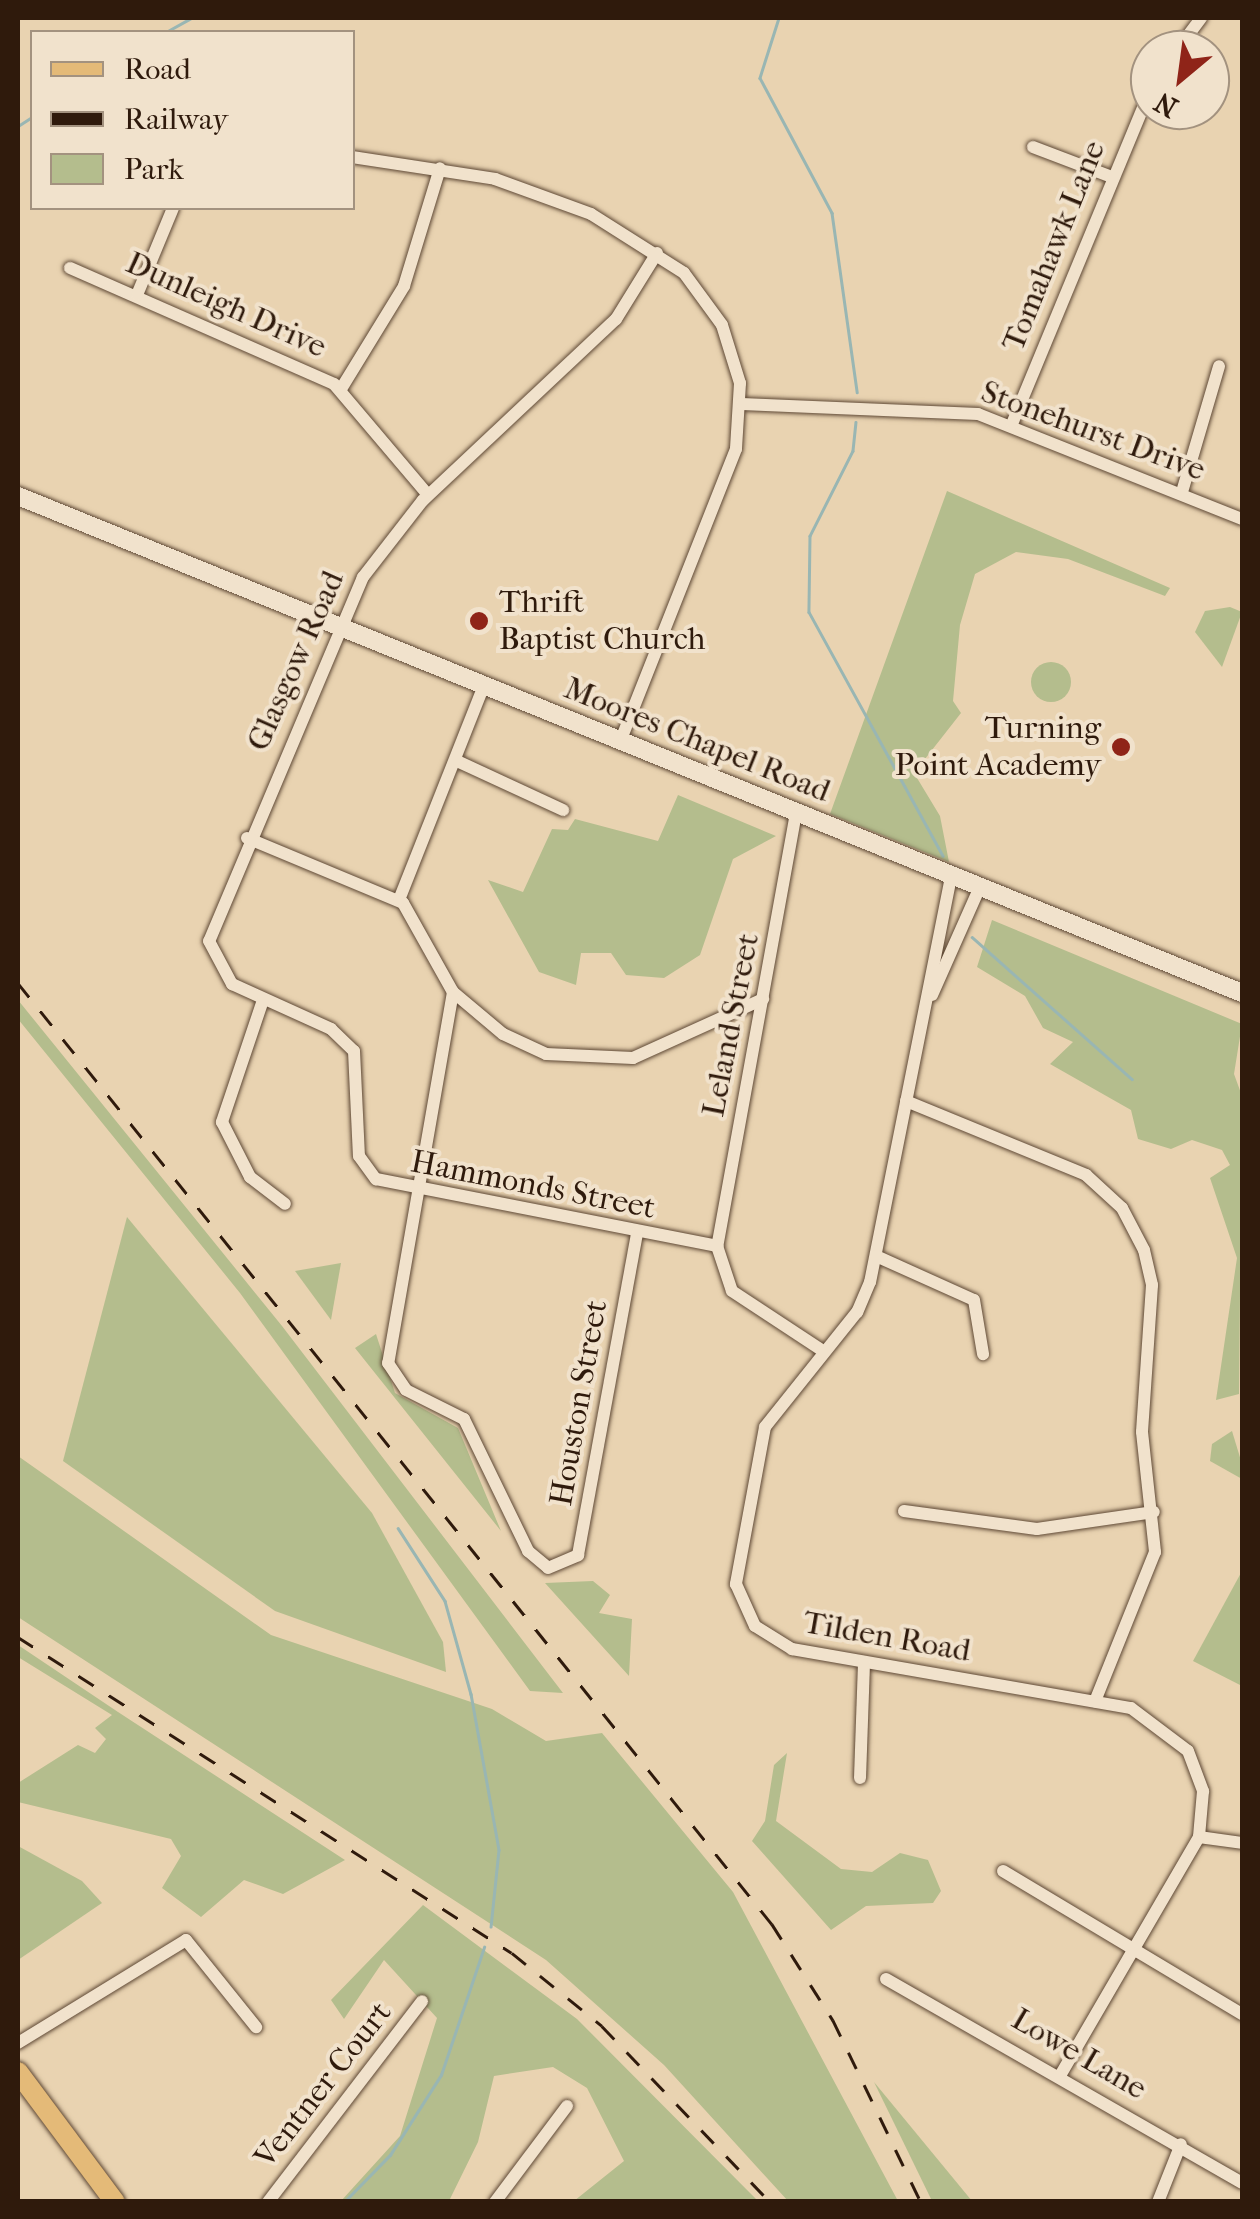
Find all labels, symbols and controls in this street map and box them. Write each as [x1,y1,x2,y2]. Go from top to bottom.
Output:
legend [30,30,355,210]
north arrow [1130,30,1230,130]
text: Road [124,52,191,87]
text: N [1149,85,1183,125]
text: Railway [124,102,228,137]
street label: Tomahawk Lane [994,135,1114,357]
text: Park [124,152,184,187]
street label: Dunleigh Drive [120,244,332,366]
street label: Stonehurst Drive [976,373,1210,489]
street label: Glasgow Road [239,565,353,757]
place label: Thrift Baptist Church [499,584,706,659]
marker: Thrift Baptist Church [468,610,490,632]
street label: Moores Chapel Road [558,669,836,811]
place label: Turning Point Academy [895,710,1101,785]
marker: Turning Point Academy [1110,736,1132,758]
street label: Leland Street [694,930,768,1120]
street label: Hammonds Street [408,1142,658,1228]
street label: Houston Street [542,1297,616,1509]
street label: Tilden Road [800,1603,974,1671]
street label: Ventner Court [246,1994,400,2176]
street label: Lowe Lane [1005,2000,1153,2108]

